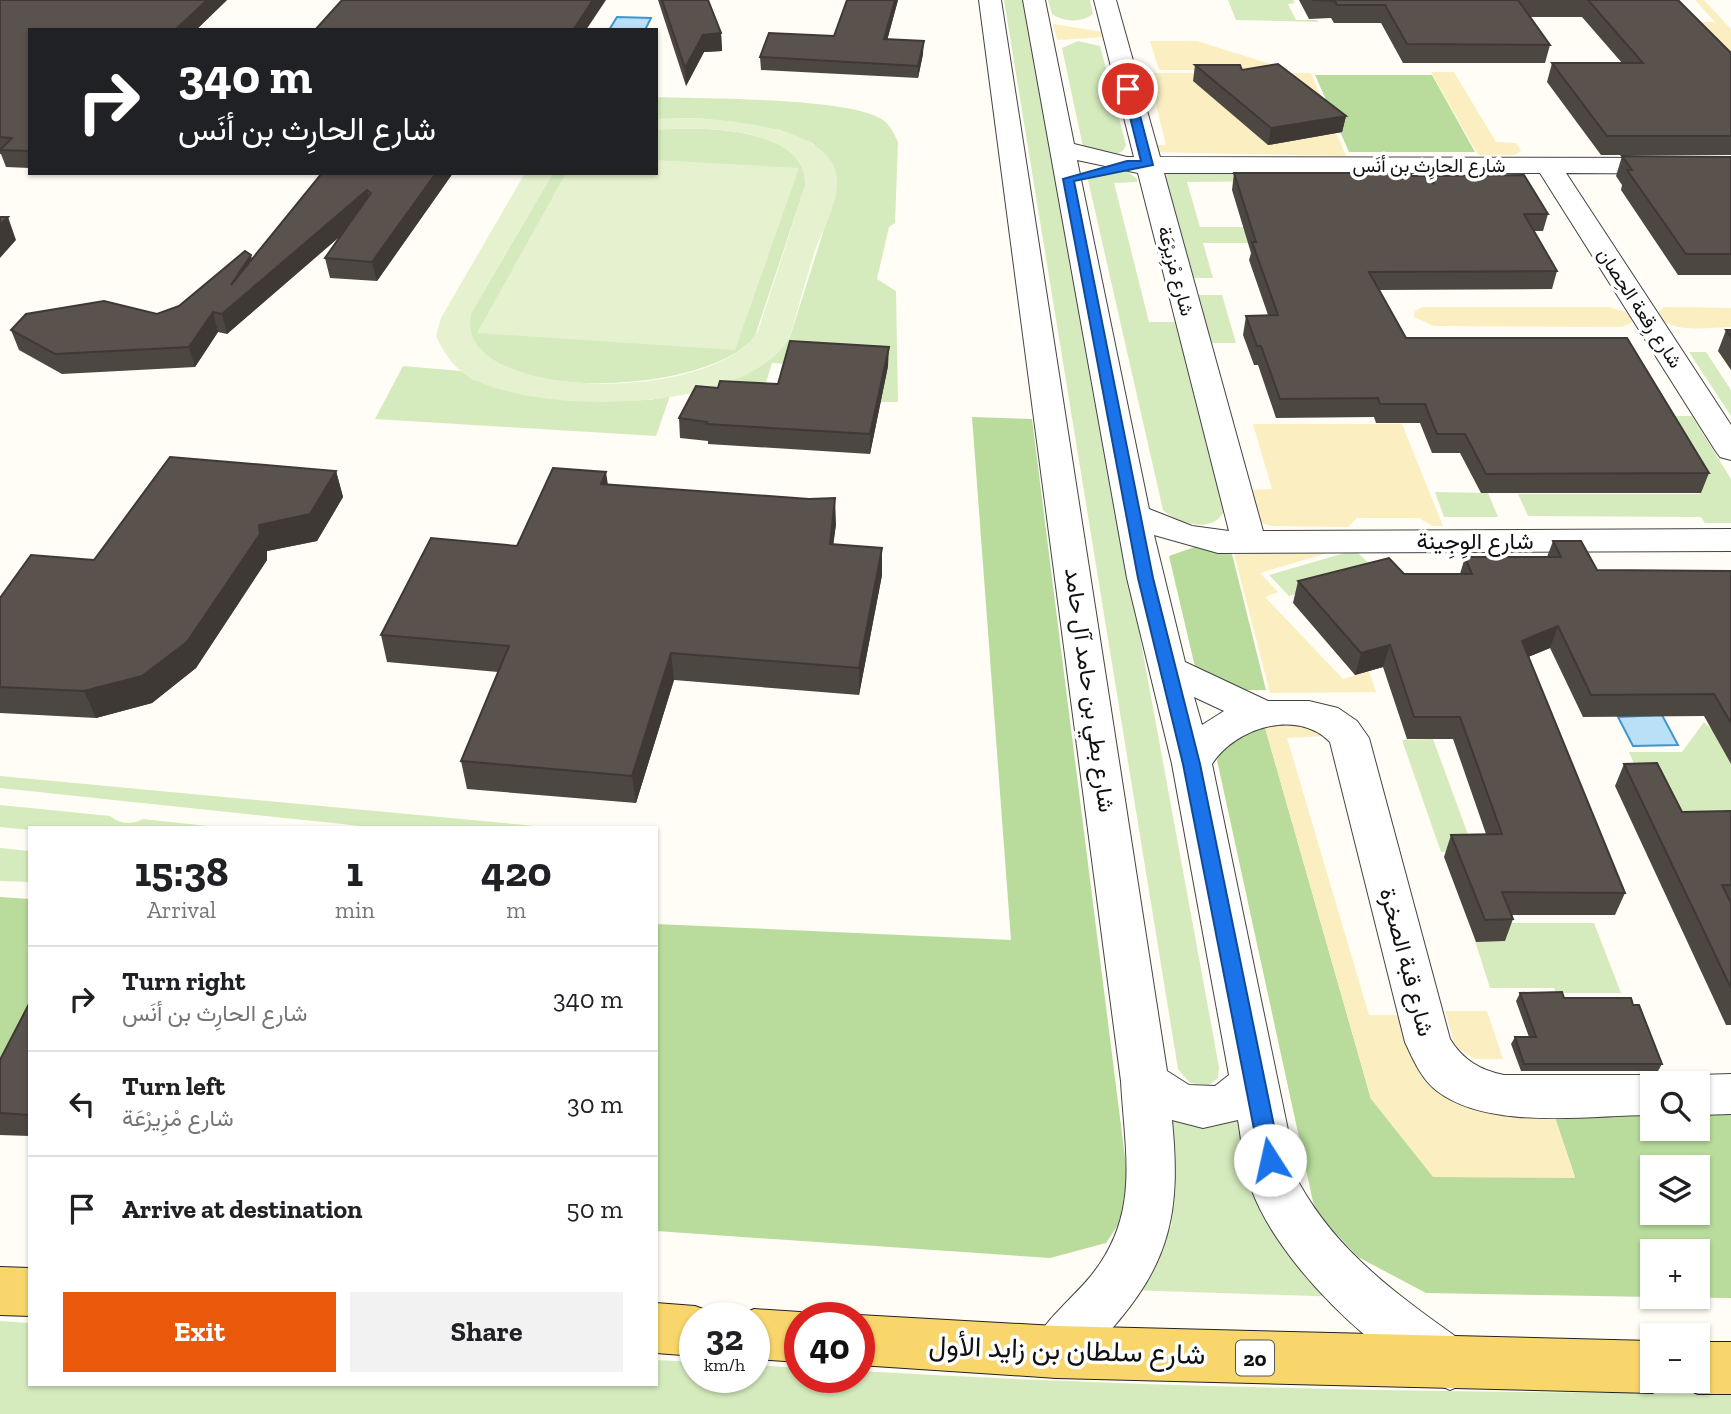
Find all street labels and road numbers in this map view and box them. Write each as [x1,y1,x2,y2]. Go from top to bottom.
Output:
street label: شارع الحارِث بن أنَس [1352,154,1506,180]
street label: شارع مْزِيرْعَة [1150,224,1199,319]
street label: شارع رِقعة الحِصان [1590,244,1687,374]
street label: شارع الوِجِينة [1416,527,1534,559]
street label: شارع بطي بن حامد آل حامد [1054,566,1121,815]
street label: شارع قبة الصخرة [1372,885,1440,1040]
street label: شارع سلطان بن زايد الأول [928,1329,1206,1373]
road number: 20 [1236,1340,1274,1376]

